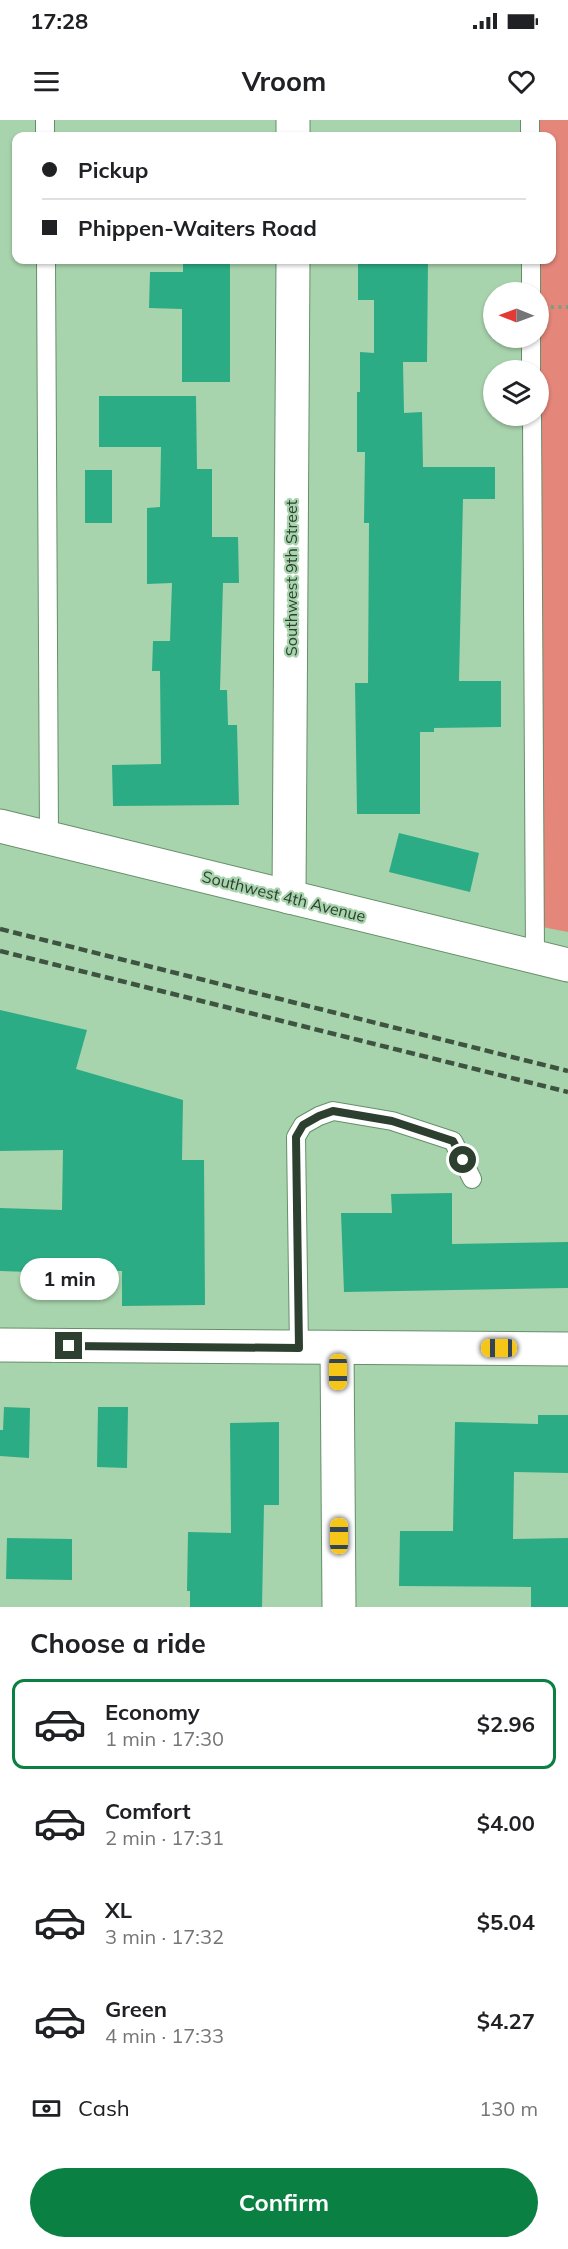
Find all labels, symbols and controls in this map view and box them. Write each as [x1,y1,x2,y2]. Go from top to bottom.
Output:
text: 17:28 [30,7,88,35]
text: Vroom [242,64,326,98]
icon: menu [30,65,63,98]
icon: heart [505,65,538,98]
text: Pickup [78,156,148,184]
text: Phippen-Waiters Road [78,214,317,242]
north arrow [483,282,549,348]
map controls [483,282,549,426]
button: layers [483,360,549,426]
street label: Southwest 9th Street [281,499,301,656]
street label: Southwest 4th Avenue [200,866,368,926]
route start [449,1146,476,1173]
callout: 1 min [20,1259,118,1301]
text: 1 min [43,1266,96,1291]
route end [55,1332,82,1359]
car [481,1339,517,1357]
car [329,1354,347,1390]
car [330,1518,348,1554]
text: Choose a ride [30,1626,206,1660]
icon: car [33,1697,87,1751]
text: Economy [105,1698,200,1726]
text: $2.96 [477,1710,535,1738]
text: 1 min · 17:30 [105,1726,224,1751]
icon: car [33,1796,87,1850]
text: Comfort [105,1797,191,1825]
text: $4.00 [477,1809,535,1837]
text: 2 min · 17:31 [105,1825,224,1850]
icon: car [33,1895,87,1949]
text: XL [105,1896,132,1924]
text: $5.04 [477,1908,535,1936]
text: 3 min · 17:32 [105,1924,224,1949]
icon: car [33,1994,87,2048]
text: Green [105,1995,167,2023]
text: $4.27 [477,2007,535,2035]
text: 4 min · 17:33 [105,2023,224,2048]
icon: cash [30,2092,63,2125]
text: Cash [78,2094,130,2122]
text: 130 m [479,2096,538,2121]
button: Confirm [30,2168,538,2237]

